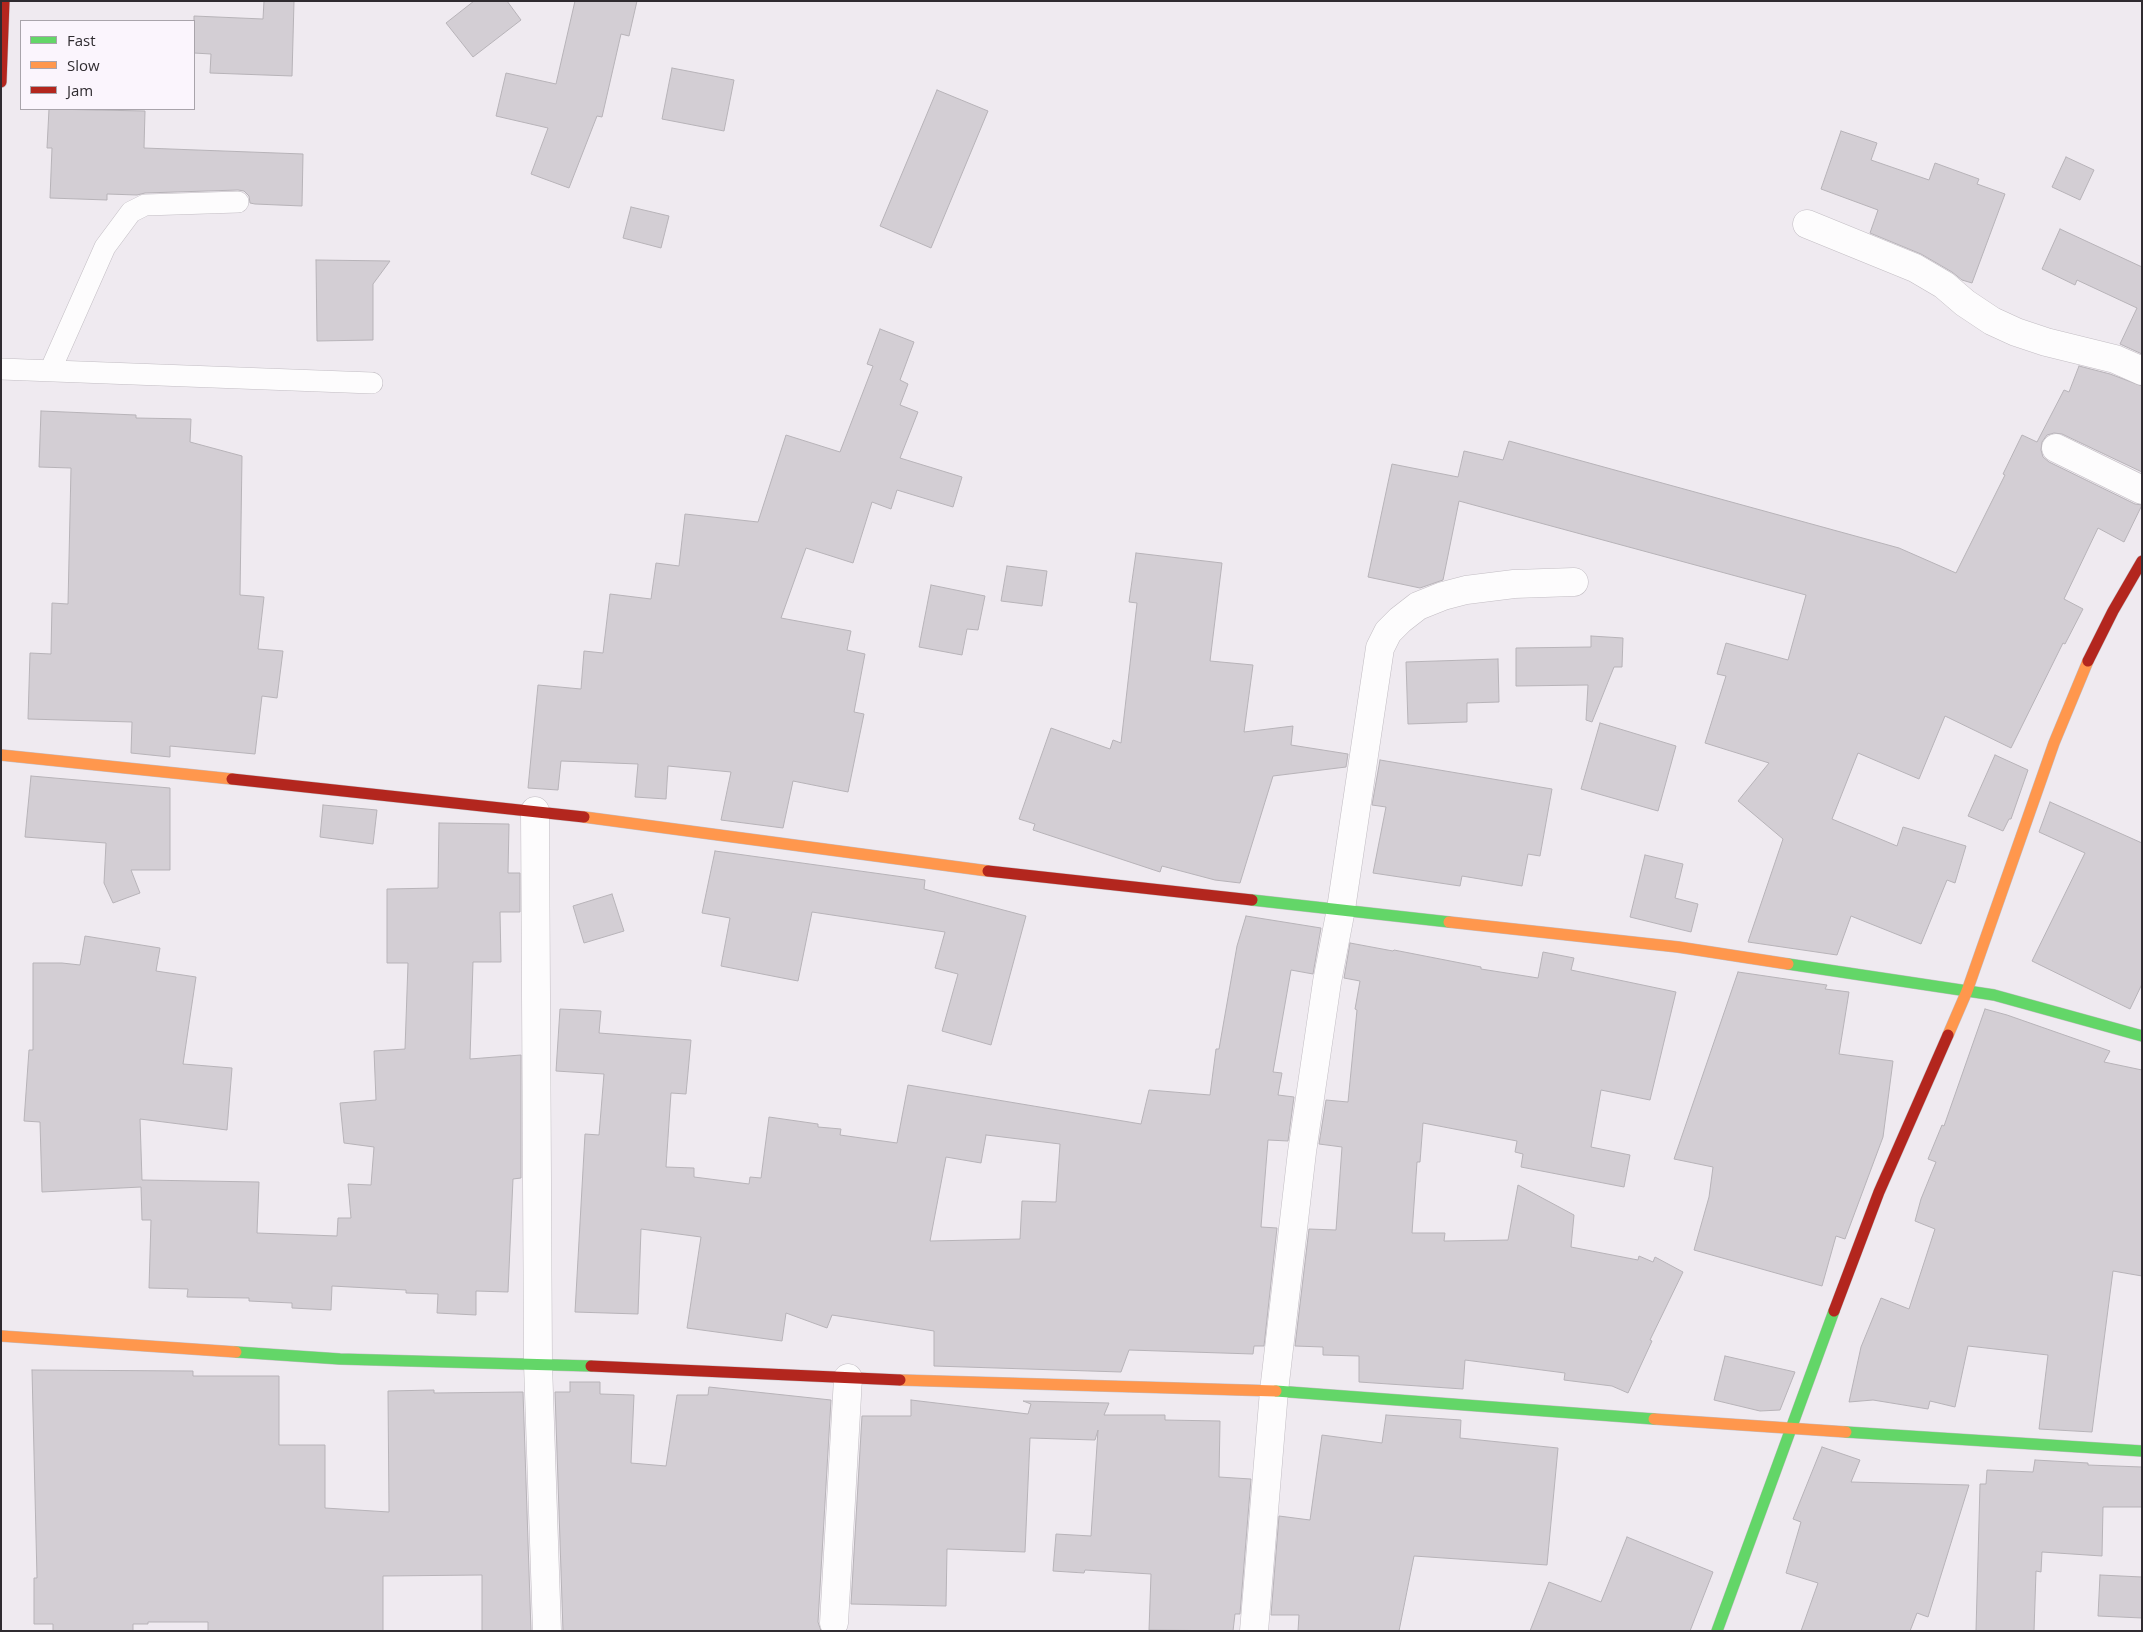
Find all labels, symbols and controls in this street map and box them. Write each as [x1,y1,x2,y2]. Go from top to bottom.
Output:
legend [20,20,195,110]
text: Fast [67,30,96,50]
text: Slow [67,55,100,75]
text: Jam [67,80,93,100]

